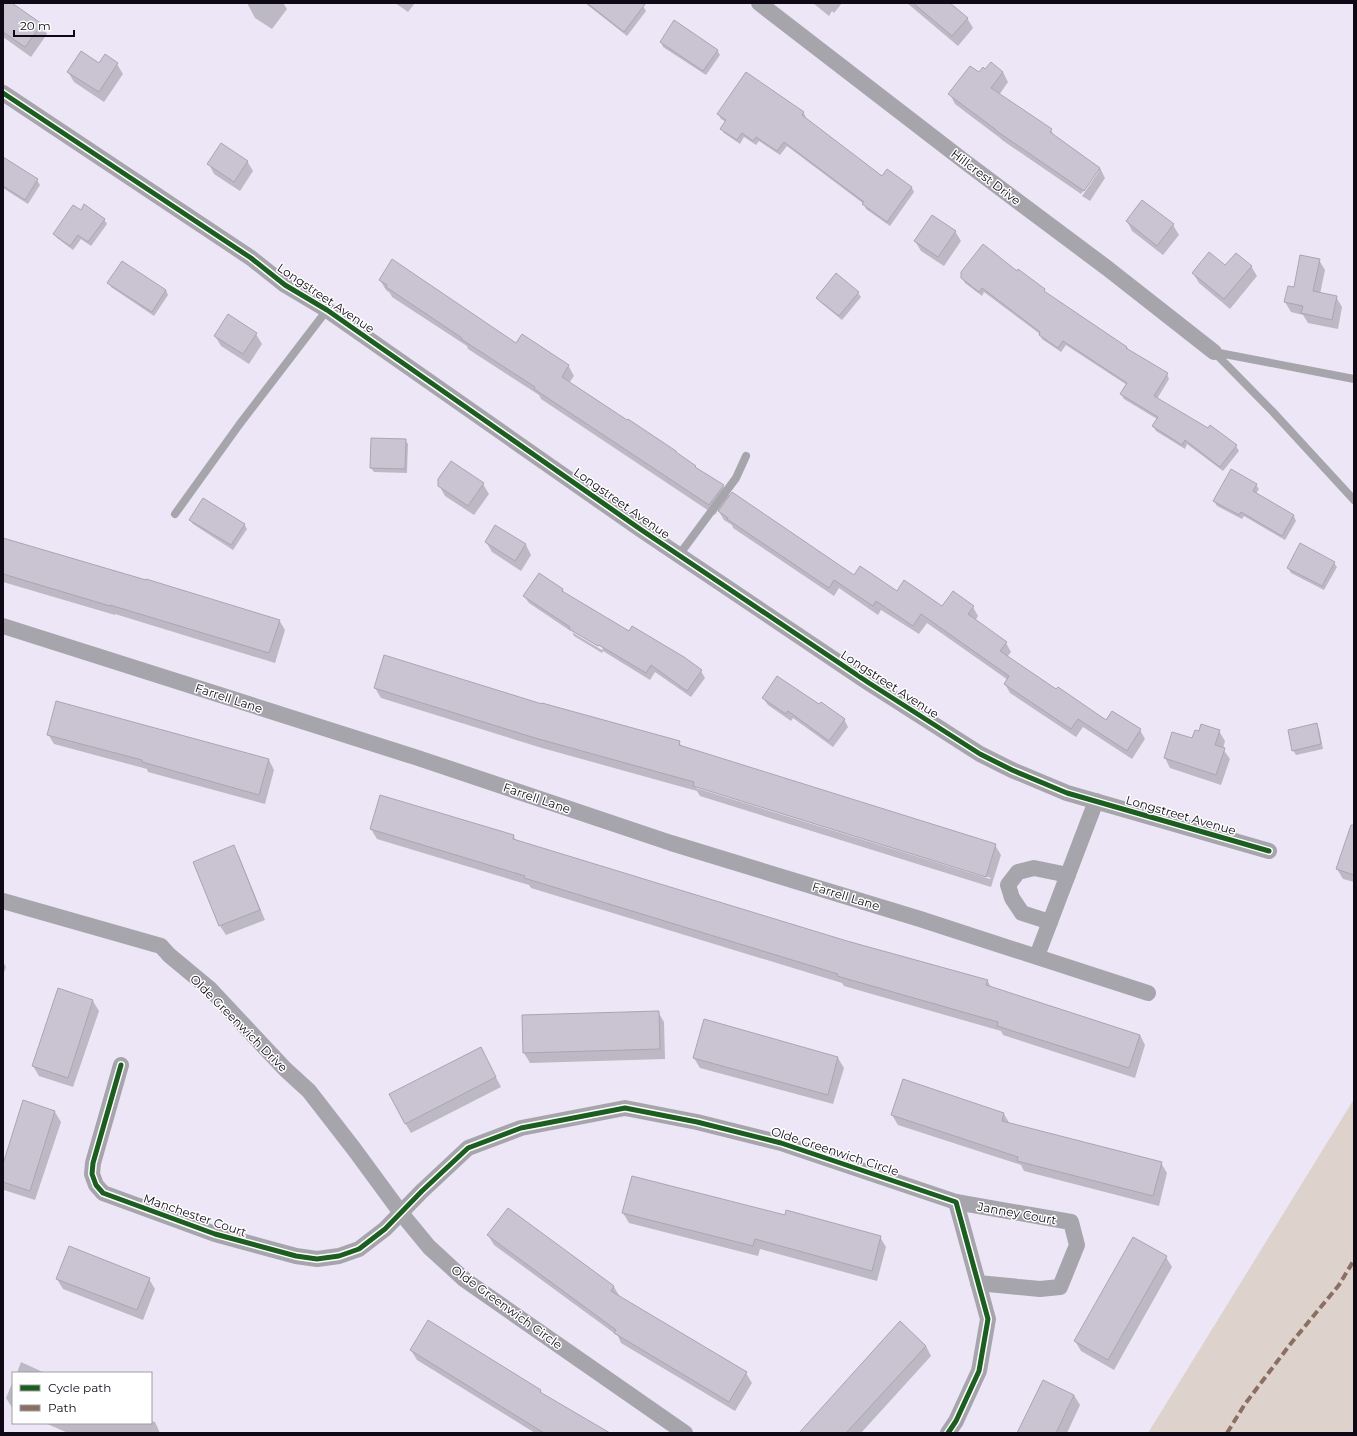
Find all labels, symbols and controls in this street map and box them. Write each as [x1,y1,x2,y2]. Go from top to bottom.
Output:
scale bar [14,12,74,38]
text: 20 m [20,18,51,33]
street label: Hillcrest Drive [948,146,1024,208]
street label: Longstreet Avenue [275,260,377,336]
street label: Longstreet Avenue [571,464,673,542]
street label: Longstreet Avenue [838,647,942,721]
street label: Farrell Lane [193,680,265,716]
street label: Farrell Lane [501,779,573,817]
street label: Longstreet Avenue [1124,792,1238,838]
street label: Farrell Lane [810,879,882,913]
street label: Olde Greenwich Drive [187,971,291,1075]
street label: Olde Greenwich Circle [769,1123,901,1179]
street label: Manchester Court [141,1190,249,1240]
street label: Janney Court [975,1199,1058,1227]
street label: Olde Greenwich Circle [449,1262,565,1352]
legend [12,1372,152,1424]
text: Cycle path [48,1380,111,1395]
text: Path [48,1400,77,1415]

